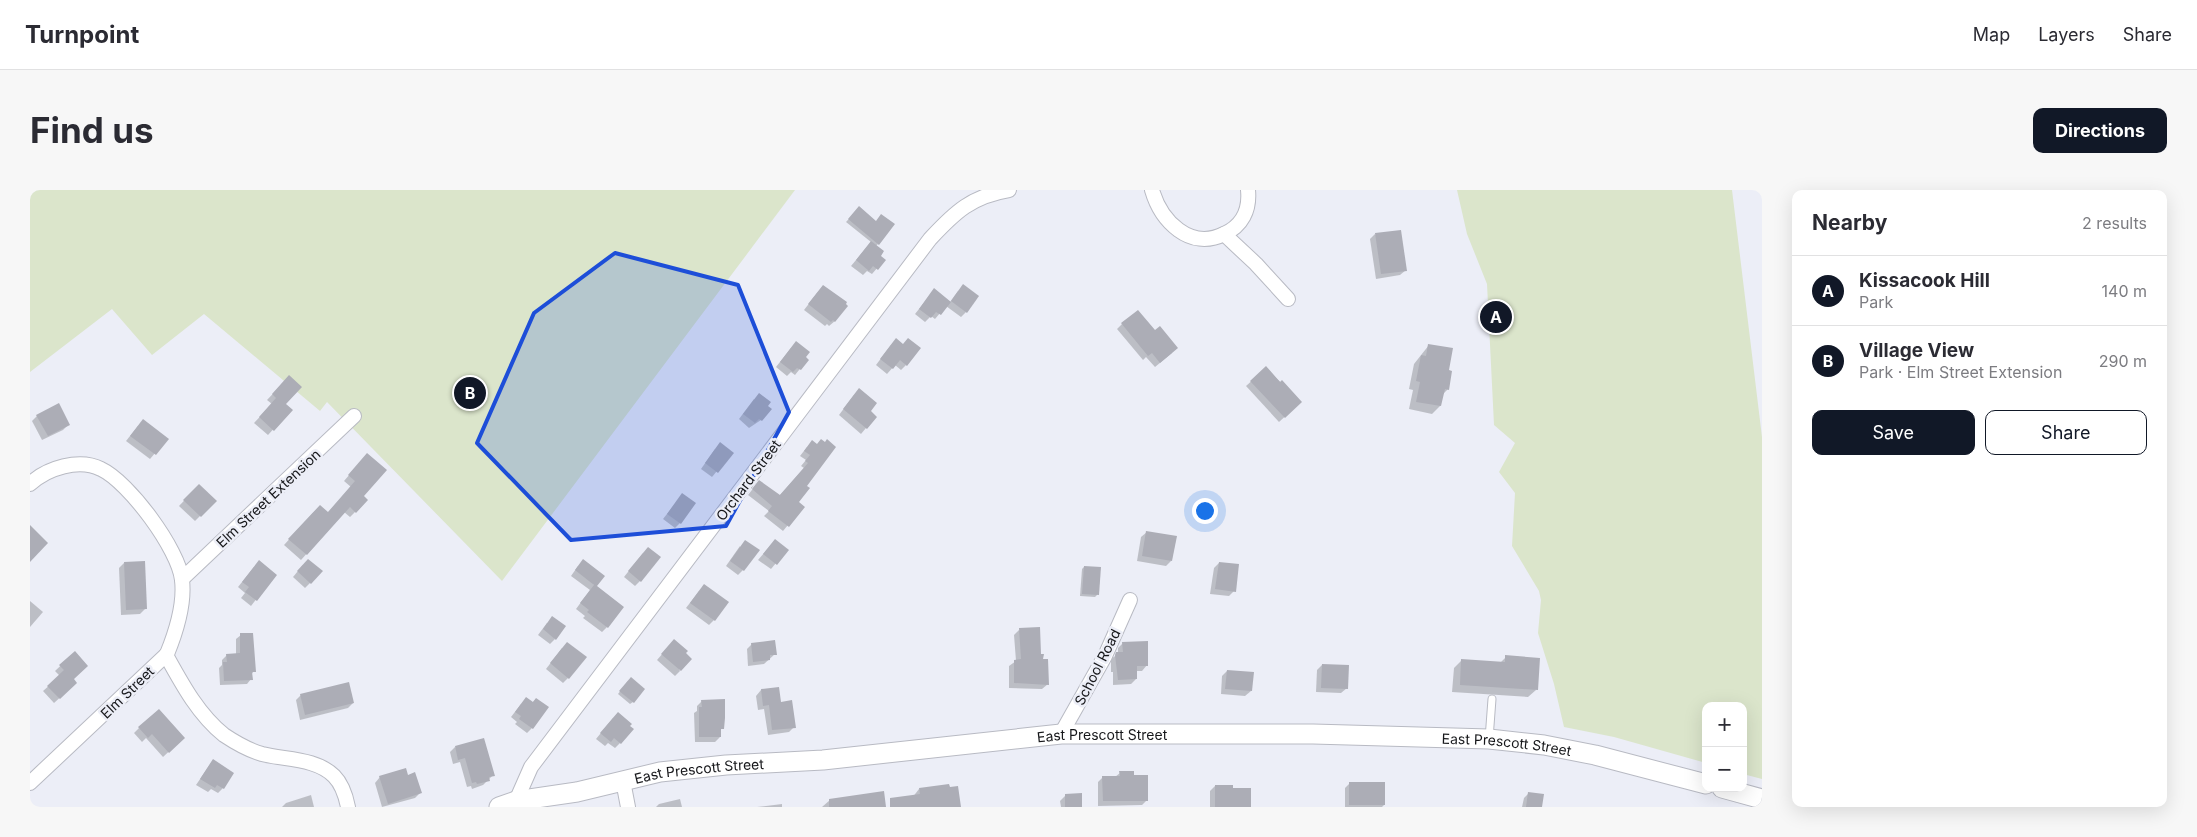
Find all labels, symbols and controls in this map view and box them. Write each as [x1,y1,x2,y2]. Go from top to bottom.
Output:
text: Turnpoint [25,20,139,49]
text: Map [1973,24,2010,45]
text: Layers [2038,24,2095,45]
text: Share [2123,24,2172,45]
button: Directions [2033,108,2167,153]
text: Find us [30,109,154,151]
text: Nearby [1812,210,1887,235]
text: 2 results [2082,213,2147,233]
text: Kissacook Hill [1859,269,1990,292]
text: A [1822,281,1834,301]
text: 140 m [2102,281,2147,301]
text: Park [1859,292,1893,312]
pin: A [1480,298,1512,336]
text: Village View [1859,339,1974,362]
text: B [1823,351,1833,371]
text: 290 m [2099,351,2147,371]
text: Park · Elm Street Extension [1859,362,2062,382]
pin: B [454,374,486,412]
button: Save [1812,410,1975,455]
button: Share [1985,410,2147,455]
street label: Orchard Street [712,436,784,524]
street label: Elm Street Extension [212,445,324,551]
your location [1192,498,1218,524]
street label: School Road [1071,626,1123,708]
street label: Elm Street [97,662,157,722]
map controls [1702,702,1747,792]
button: + [1702,702,1747,747]
street label: East Prescott Street [1036,726,1168,745]
street label: East Prescott Street [1441,729,1573,759]
button: − [1702,747,1747,792]
street label: East Prescott Street [632,755,765,786]

